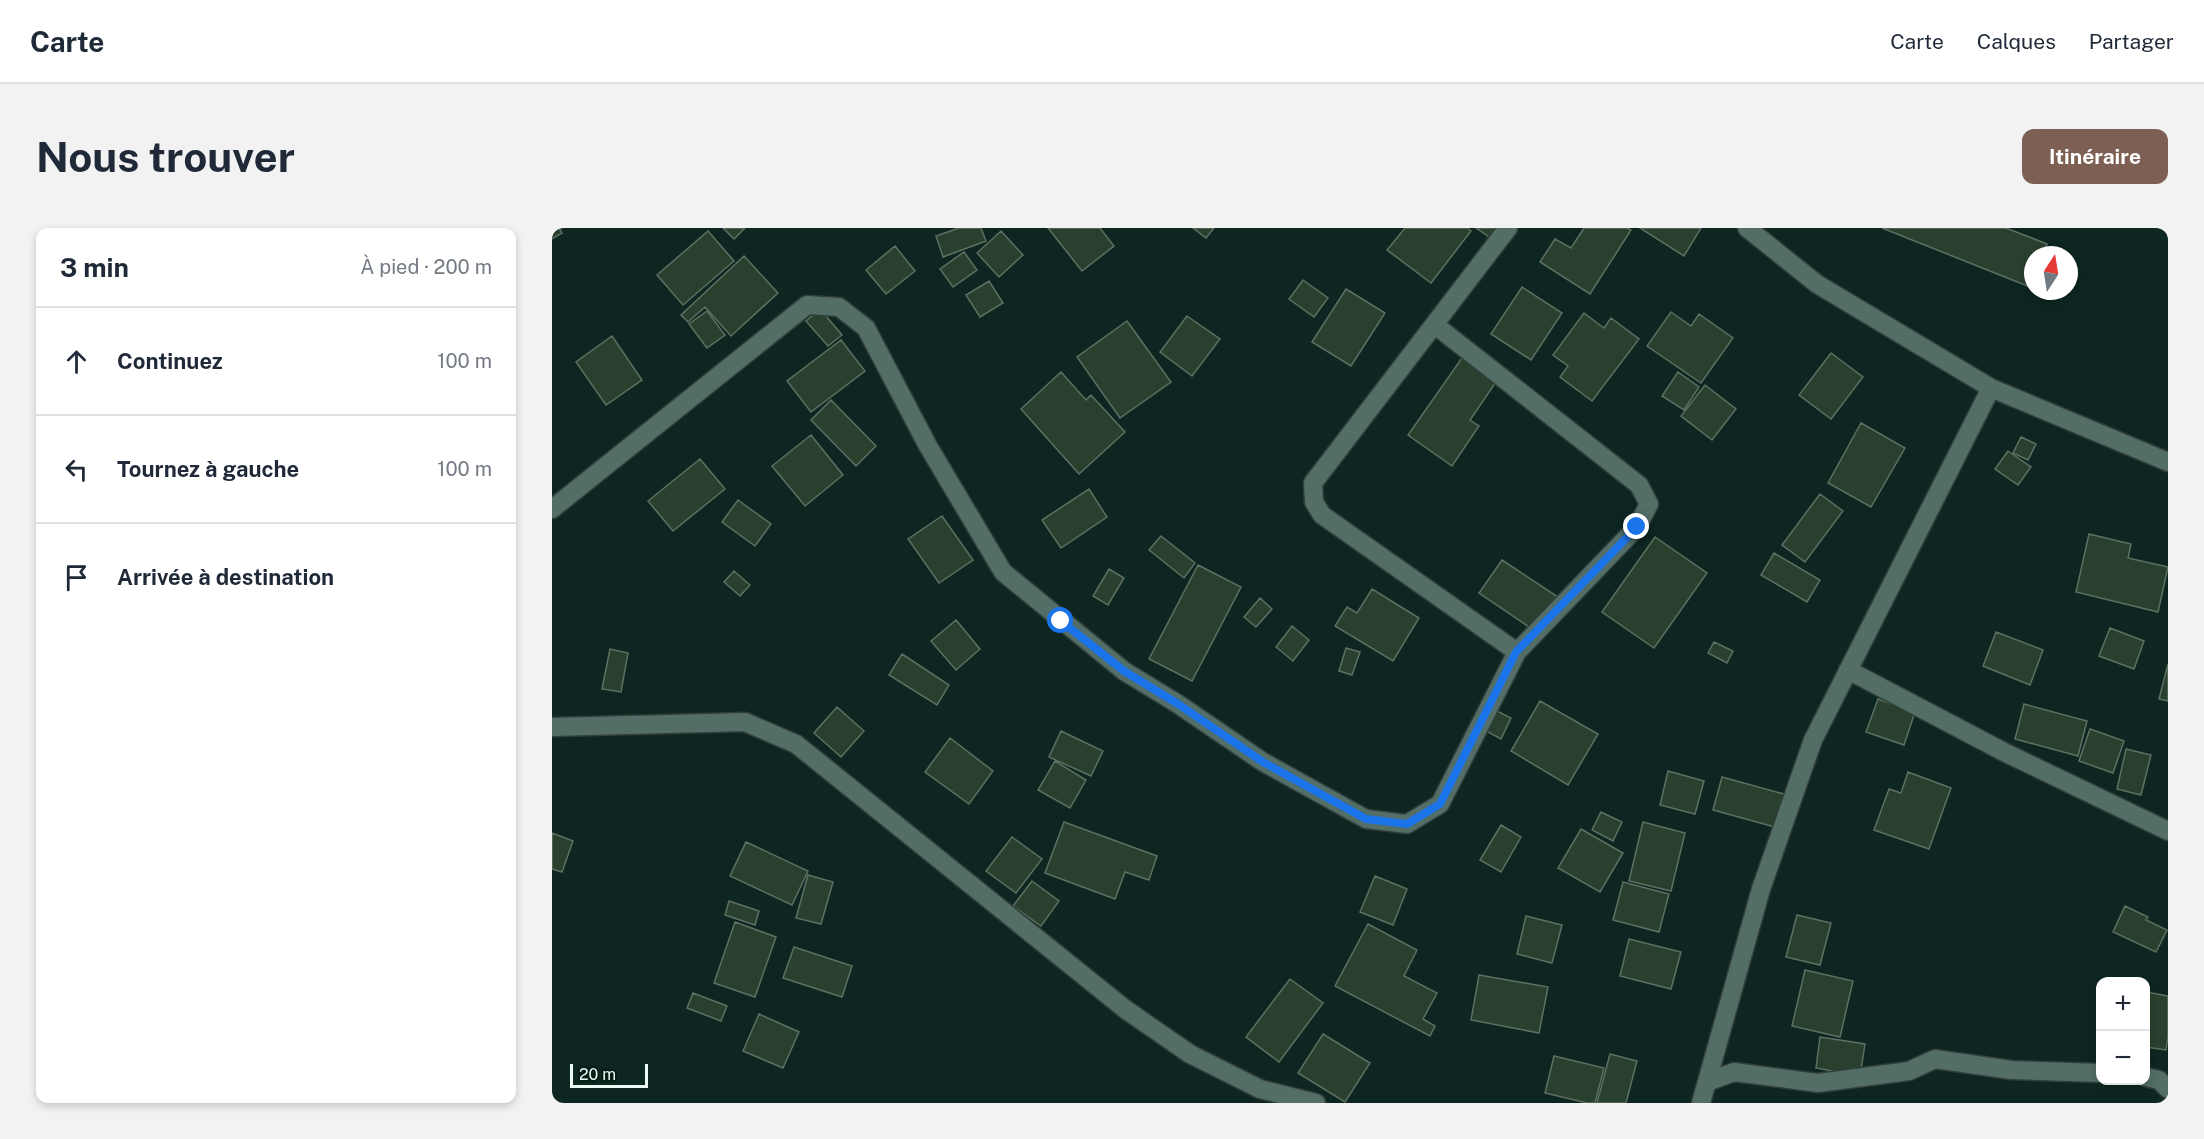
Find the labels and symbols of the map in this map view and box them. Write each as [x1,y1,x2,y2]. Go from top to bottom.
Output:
north arrow [2024,246,2078,300]
route end [1623,513,1649,539]
route start [1047,607,1073,633]
scale bar [570,1061,648,1088]

